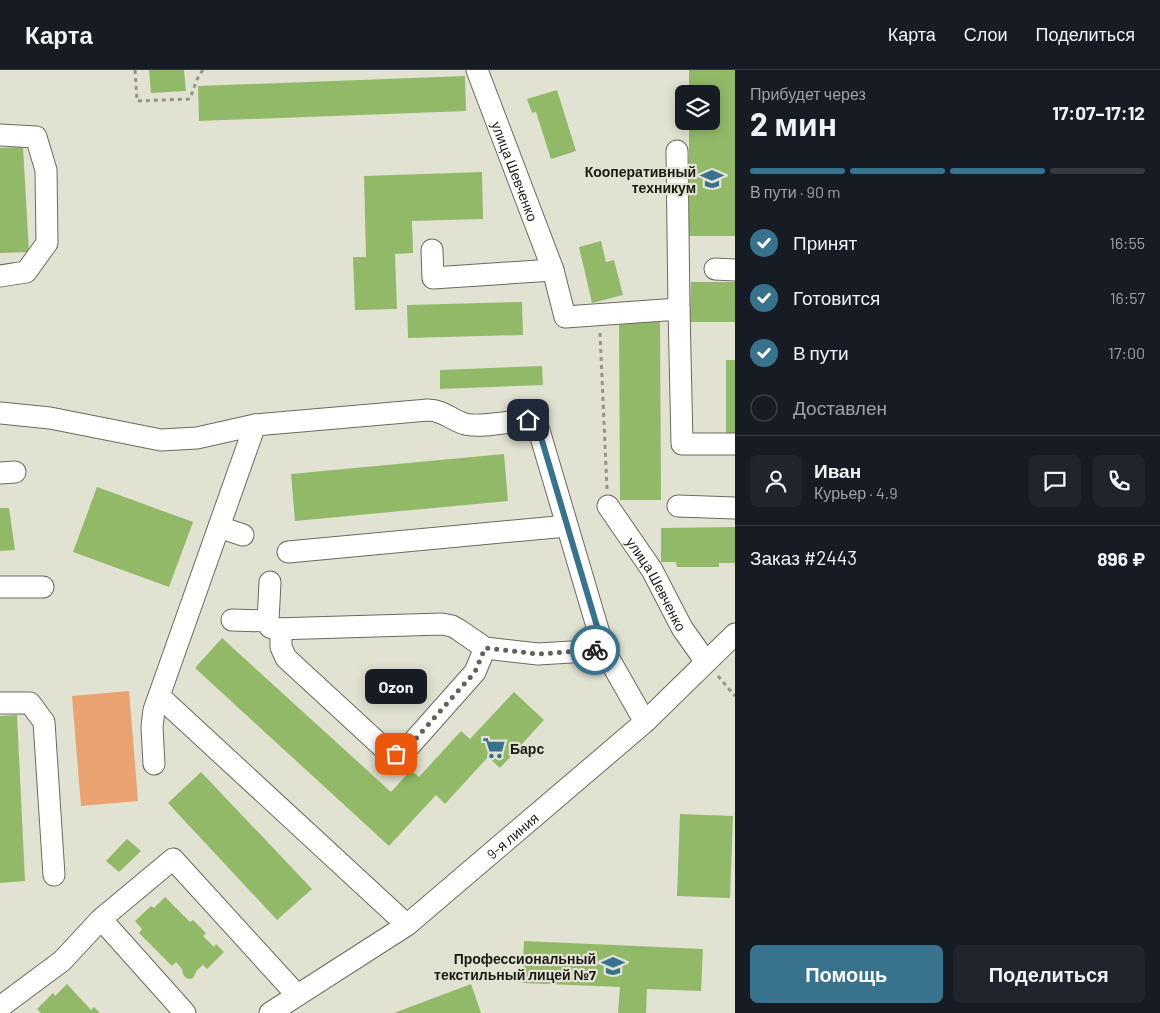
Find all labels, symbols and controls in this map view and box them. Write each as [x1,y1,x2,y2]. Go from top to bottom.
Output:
text: Карта [25,20,93,49]
text: Карта [888,23,936,45]
text: Слои [964,23,1008,45]
text: Поделиться [1036,23,1135,45]
text: Прибудет через [750,84,866,103]
map controls [675,85,720,130]
button: layers [675,85,720,130]
text: 17:07–17:12 [1052,101,1145,124]
text: 2 мин [750,104,837,142]
street label: улица Шевченко [489,119,542,224]
place label: Кооперативный техникум [585,163,696,196]
school or university icon: Кооперативный техникум [699,166,725,192]
text: В пути · 90 m [750,182,840,201]
icon: check [750,229,778,257]
text: Принят [793,231,857,254]
text: 16:55 [1109,233,1145,252]
icon: check [750,284,778,312]
text: Готовится [793,286,880,309]
text: 16:57 [1110,288,1145,307]
icon: check [750,339,778,367]
text: В пути [793,341,849,364]
text: 17:00 [1108,343,1145,362]
text: Доставлен [793,396,887,419]
pin [507,399,549,441]
icon: home [514,406,542,434]
button: person [750,455,802,507]
button: chat [1029,455,1081,507]
button: phone [1093,455,1145,507]
text: Иван [814,459,861,482]
text: Курьер · 4.9 [814,483,898,502]
street label: улица Шевченко [623,533,691,634]
text: Заказ #2443 [750,546,857,569]
text: 896 ₽ [1097,547,1145,570]
courier [570,625,620,675]
icon: bike [581,636,609,664]
callout: Ozon [365,669,427,704]
text: Ozon [379,677,413,696]
pin [375,733,417,775]
supermarket icon: Барс [481,735,507,761]
icon: bag [382,740,410,768]
place label: Барс [510,740,544,757]
street label: 9-я линия [483,809,541,862]
button: Помощь [750,945,943,1003]
button: Поделиться [953,945,1145,1003]
place label: Профессиональный текстильный лицей №7 [434,950,596,983]
school or university icon: Профессиональный текстильный лицей №7 [600,953,626,979]

